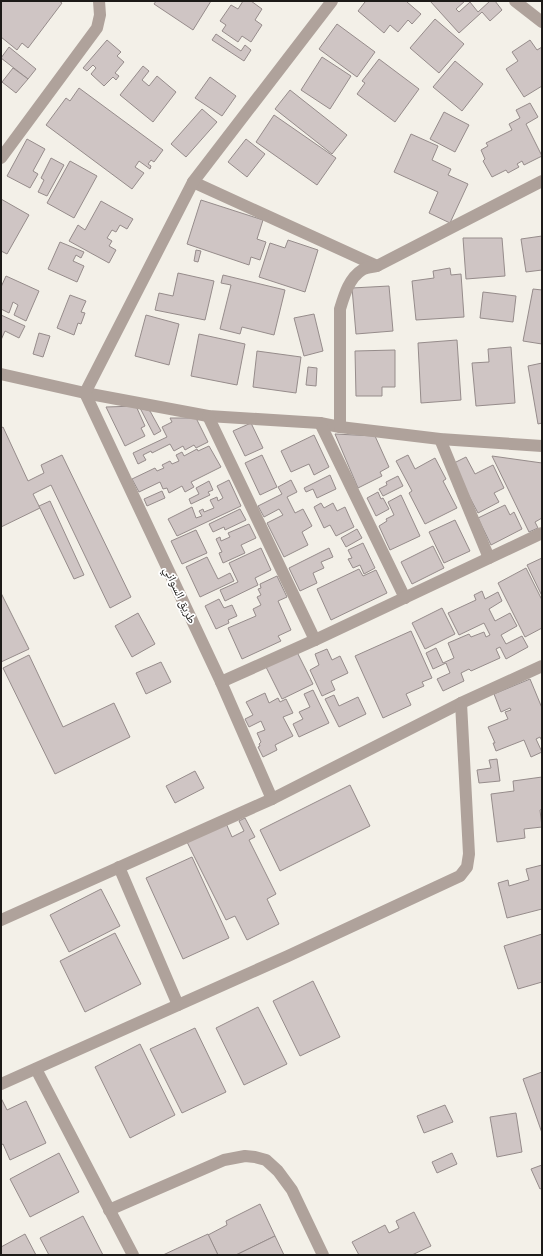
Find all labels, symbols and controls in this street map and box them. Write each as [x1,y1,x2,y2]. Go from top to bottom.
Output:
street label: طريق السواني [158,564,200,627]

